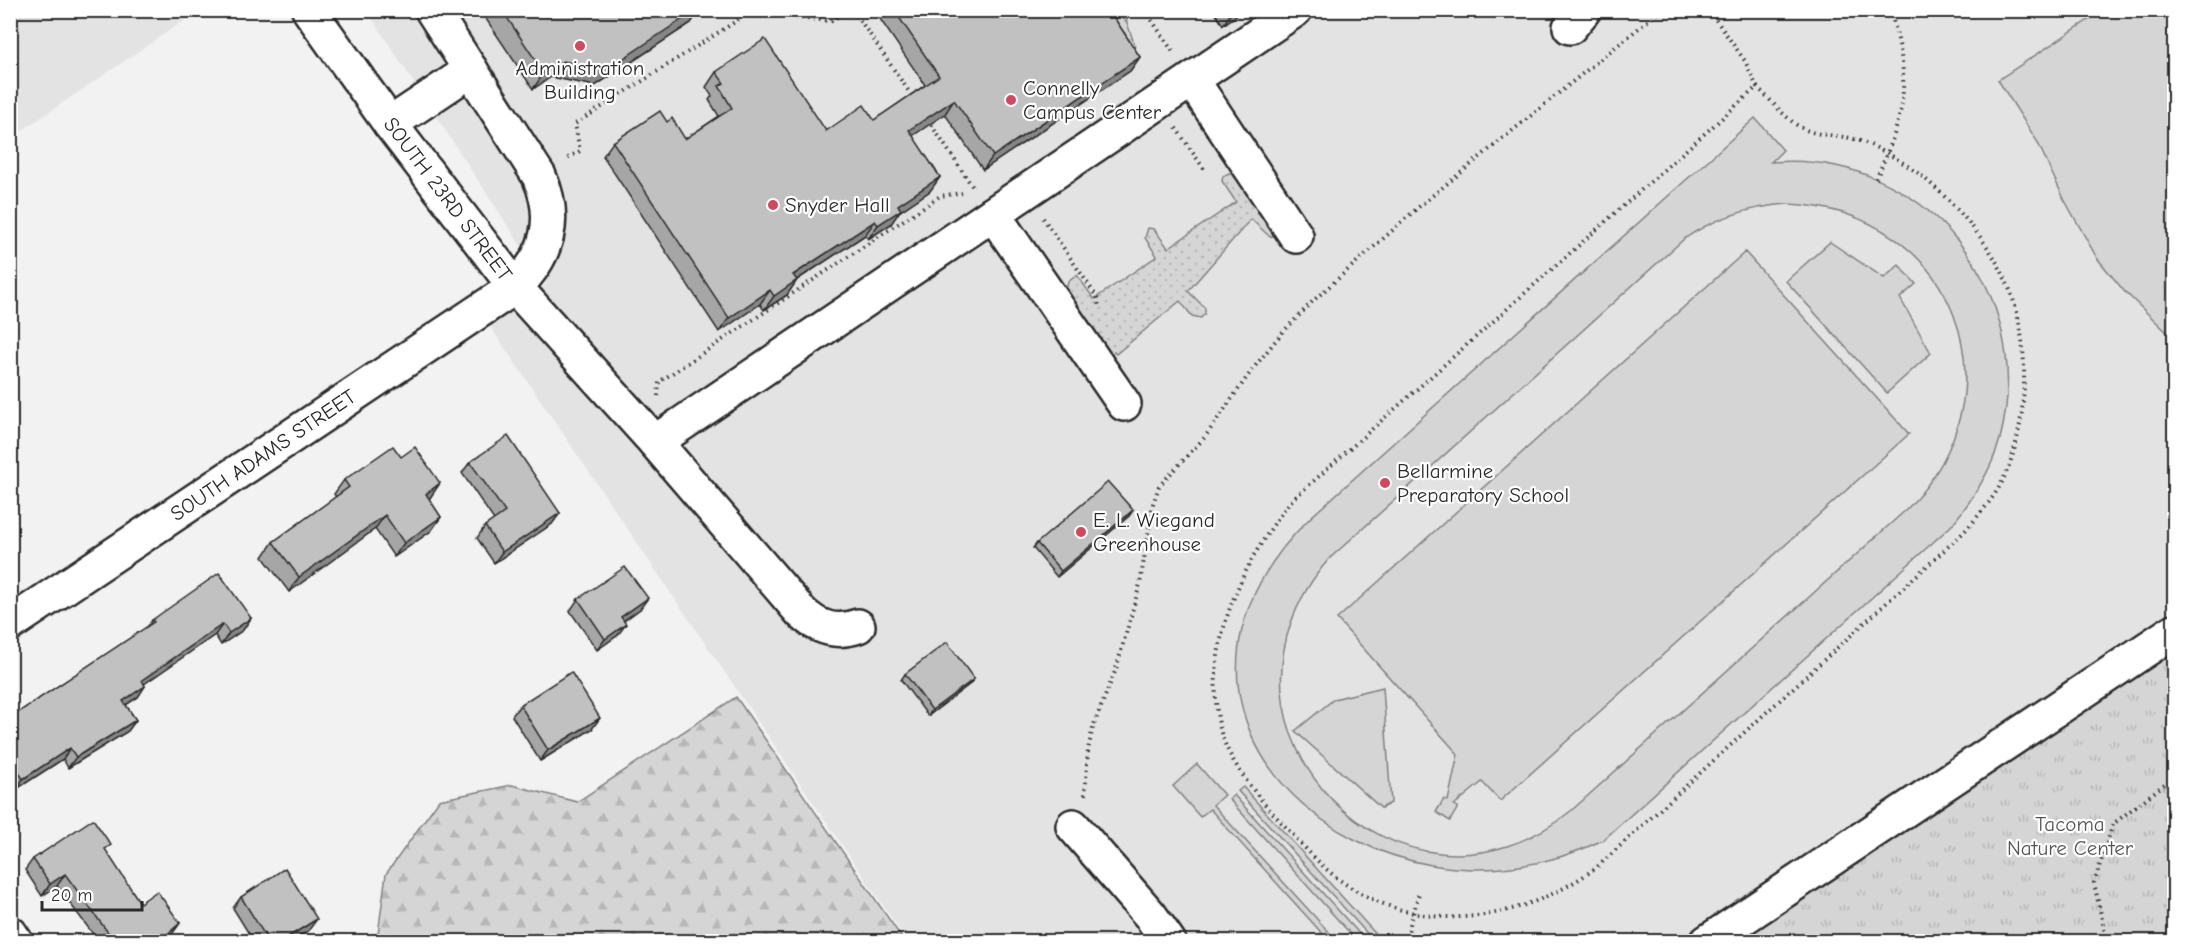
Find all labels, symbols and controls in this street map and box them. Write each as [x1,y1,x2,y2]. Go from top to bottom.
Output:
marker: Administration Building [573,39,587,53]
place label: Administration Building [516,56,644,104]
place label: Connelly Campus Center [1023,76,1162,124]
marker: Connelly Campus Center [1004,93,1018,107]
street label: SOUTH 23RD STREET [379,113,517,285]
place label: Snyder Hall [785,193,890,217]
marker: Snyder Hall [766,198,780,212]
street label: SOUTH ADAMS STREET [166,384,360,526]
place label: Bellarmine Preparatory School [1397,459,1569,507]
marker: Bellarmine Preparatory School [1378,476,1392,490]
place label: E. L. Wiegand Greenhouse [1093,508,1215,556]
marker: E. L. Wiegand Greenhouse [1074,525,1088,539]
park label: Tacoma Nature Center [2007,812,2134,860]
scale bar [42,874,142,912]
text: 20 m [51,885,92,906]

